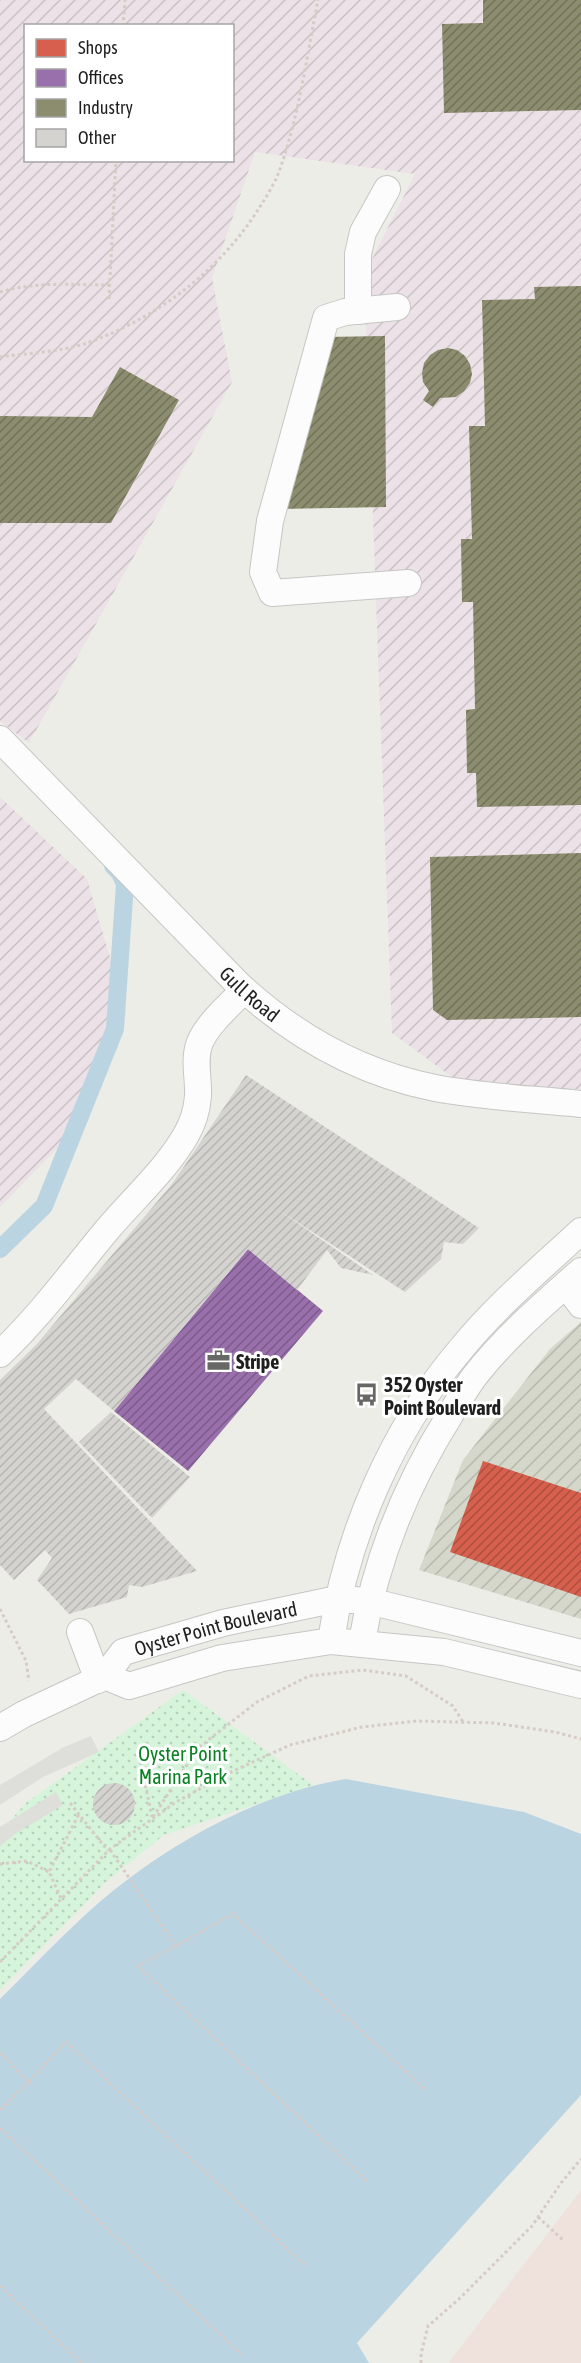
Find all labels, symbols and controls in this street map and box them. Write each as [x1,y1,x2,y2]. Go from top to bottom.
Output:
legend [24,24,234,162]
text: Shops [78,37,118,58]
text: Offices [78,67,124,88]
text: Industry [78,97,133,118]
text: Other [78,127,117,148]
street label: Gull Road [215,961,284,1026]
office icon: Stripe [205,1348,231,1374]
place label: Stripe [236,1350,279,1373]
place label: 352 Oyster Point Boulevard [384,1373,501,1419]
bus stop icon: 352 Oyster Point Boulevard [353,1382,379,1408]
street label: Oyster Point Boulevard [131,1596,299,1660]
park label: Oyster Point Marina Park [138,1742,228,1788]

